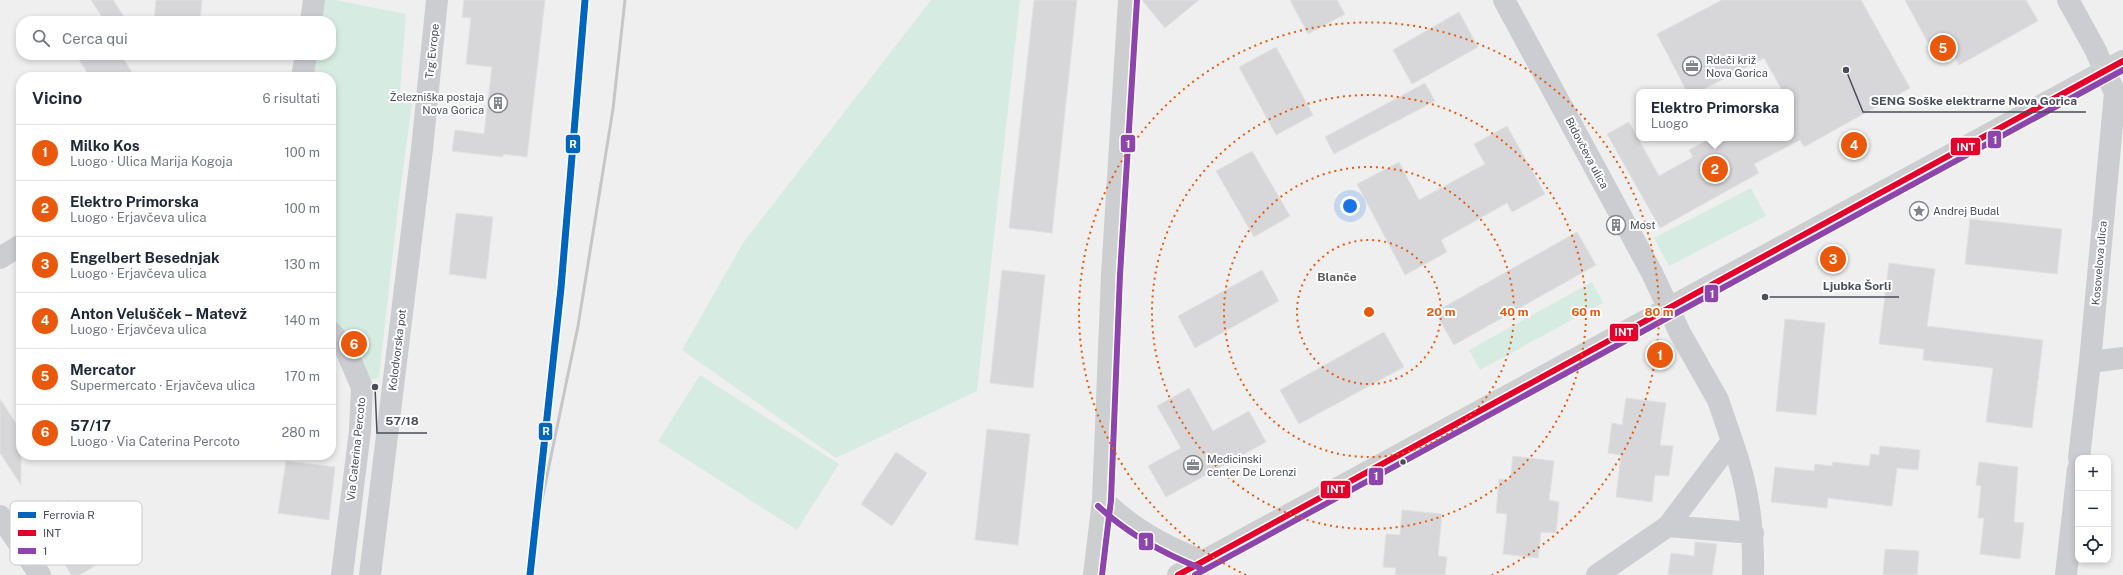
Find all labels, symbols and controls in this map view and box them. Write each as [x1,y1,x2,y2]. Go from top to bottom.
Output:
search box [16,16,336,60]
street label: Trg Evrope [423,23,441,79]
icon: search [30,27,52,49]
text: Cerca qui [62,30,128,47]
pin: 5 [1930,33,1956,63]
place label: Rdeči križ Nova Gorica [1706,54,1768,79]
office icon: Rdeči križ Nova Gorica [1681,55,1703,77]
text: Vicino [32,88,82,108]
callout: SENG Soške elektrarne Nova Gorica [1863,88,2086,112]
popup [1636,89,1794,141]
text: 6 risultati [263,91,320,106]
place label: Železniška postaja Nova Gorica [390,91,484,116]
building icon: Železniška postaja Nova Gorica [487,92,509,114]
text: SENG Soške elektrarne Nova Gorica [1871,94,2077,108]
text: Elektro Primorska [1651,99,1779,116]
street label: Bidovčeva ulica [1563,115,1611,191]
text: Luogo [1651,116,1688,131]
pin: 4 [1841,130,1867,160]
line badge: 1 [1987,130,2002,149]
line badge: R [565,134,581,154]
line badge: 1 [1120,134,1136,153]
text: 1 [1993,134,1997,146]
text: Milko Kos [70,137,140,154]
line badge: INT [1950,137,1981,156]
text: R [569,138,577,150]
text: 1 [1126,138,1130,150]
text: INT [1957,141,1976,153]
text: 1 [42,145,48,160]
text: 100 m [284,145,320,160]
text: Luogo · Ulica Marija Kogoja [70,154,233,169]
pin: 2 [1702,154,1728,184]
text: Elektro Primorska [70,193,199,210]
your location [1340,196,1360,216]
place icon: Andrej Budal [1908,200,1930,222]
text: 2 [41,201,49,216]
text: 100 m [284,201,320,216]
place label: Andrej Budal [1933,205,2000,217]
text: Luogo · Erjavčeva ulica [70,210,206,225]
building icon: Most [1605,214,1627,236]
place label: Most [1630,219,1656,231]
street label: Kosovelova ulica [2089,220,2109,306]
pin: 3 [1820,244,1846,274]
text: Engelbert Besednjak [70,249,220,266]
text: 3 [41,257,49,272]
text: 130 m [284,257,320,272]
text: Luogo · Erjavčeva ulica [70,266,206,281]
district label: Blanče [1317,270,1357,284]
callout: Ljubka Šorli [1815,273,1899,297]
text: Ljubka Šorli [1823,279,1891,293]
line badge: 1 [1704,284,1719,303]
text: 1 [1710,288,1714,300]
text: Anton Velušček – Matevž [70,305,247,322]
centre of rings [1362,305,1376,319]
text: 20 m [1427,305,1456,319]
text: 40 m [1499,305,1529,319]
text: 60 m [1571,305,1601,319]
text: 80 m [1644,305,1674,319]
street label: Kolodvorska pot [386,308,408,392]
text: 4 [41,313,49,328]
text: 140 m [284,313,320,328]
text: Luogo · Erjavčeva ulica [70,322,206,337]
line badge: INT [1609,323,1639,342]
text: INT [1615,326,1634,338]
pin: 6 [341,329,367,359]
pin: 1 [1647,340,1673,370]
text: Mercator [70,361,136,378]
text: 5 [41,369,49,384]
text: 170 m [285,369,320,384]
text: Supermercato · Erjavčeva ulica [70,378,255,393]
street label: Via Caterina Percoto [345,396,367,502]
callout: 57/18 [377,409,427,433]
text: 57/18 [385,414,419,428]
text: 57/17 [70,417,111,434]
line badge: R [538,422,553,441]
text: 6 [41,425,49,440]
text: 280 m [282,425,320,440]
text: R [542,425,550,437]
text: Luogo · Via Caterina Percoto [70,434,240,449]
place label: Medicinski center De Lorenzi [1207,453,1296,478]
office icon: Medicinski center De Lorenzi [1182,454,1204,476]
map controls [2075,455,2111,563]
button: + [2075,455,2111,491]
unlabelled marker [1398,457,1408,467]
line badge: 1 [1368,467,1384,486]
text: 1 [1374,470,1378,482]
line badge: INT [1320,480,1351,499]
text: INT [1327,483,1346,495]
button: − [2075,491,2111,527]
legend [10,501,142,565]
text: Ferrovia R [43,509,95,521]
text: INT [43,527,61,539]
button: locate [2075,527,2111,563]
line badge: 1 [1138,532,1154,551]
text: 1 [1144,536,1148,548]
text: 1 [43,545,47,557]

